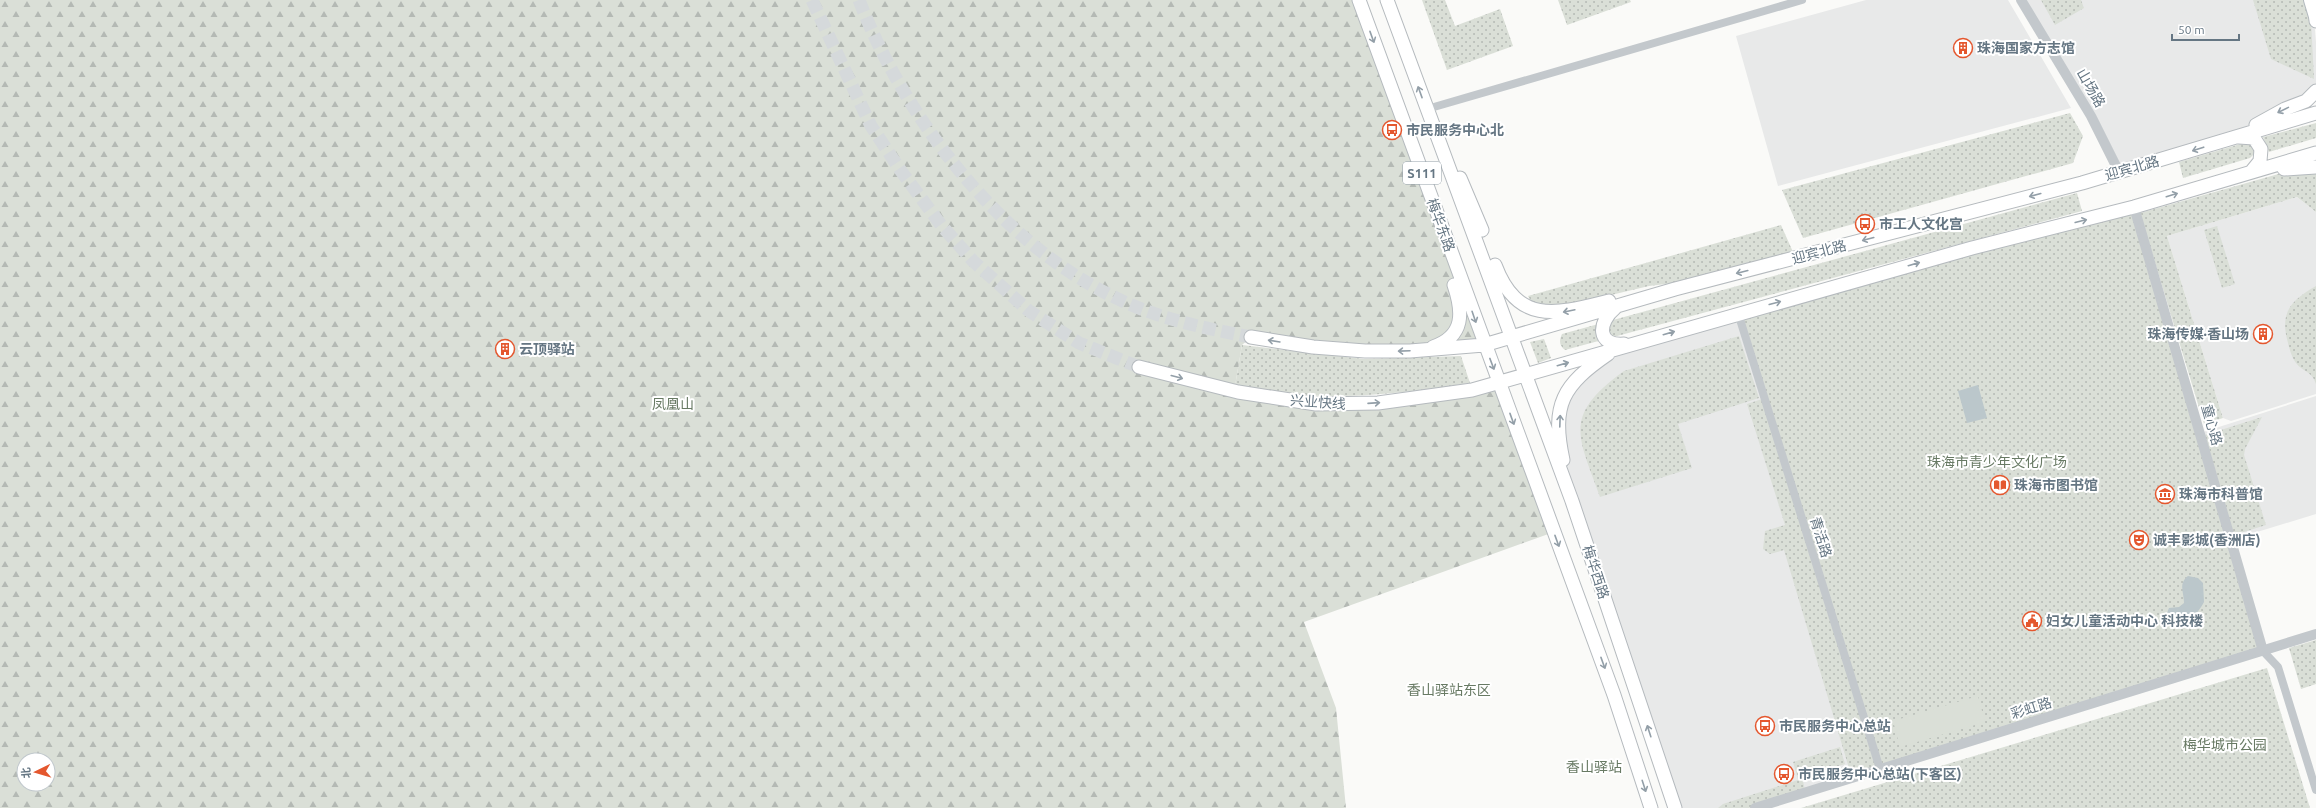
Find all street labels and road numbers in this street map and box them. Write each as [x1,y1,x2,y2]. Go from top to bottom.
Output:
street label: 山场路 [2074,66,2108,110]
street label: 迎宾北路 [2103,153,2161,183]
road number: S111 [1403,162,1441,184]
street label: 梅华东路 [1424,196,1458,254]
street label: 迎宾北路 [1790,237,1848,267]
street label: 兴业快线 [1290,392,1346,412]
street label: 童心路 [2199,403,2225,447]
street label: 青活路 [1807,515,1835,559]
street label: 梅华西路 [1580,543,1612,601]
street label: 彩虹路 [2009,694,2053,722]

